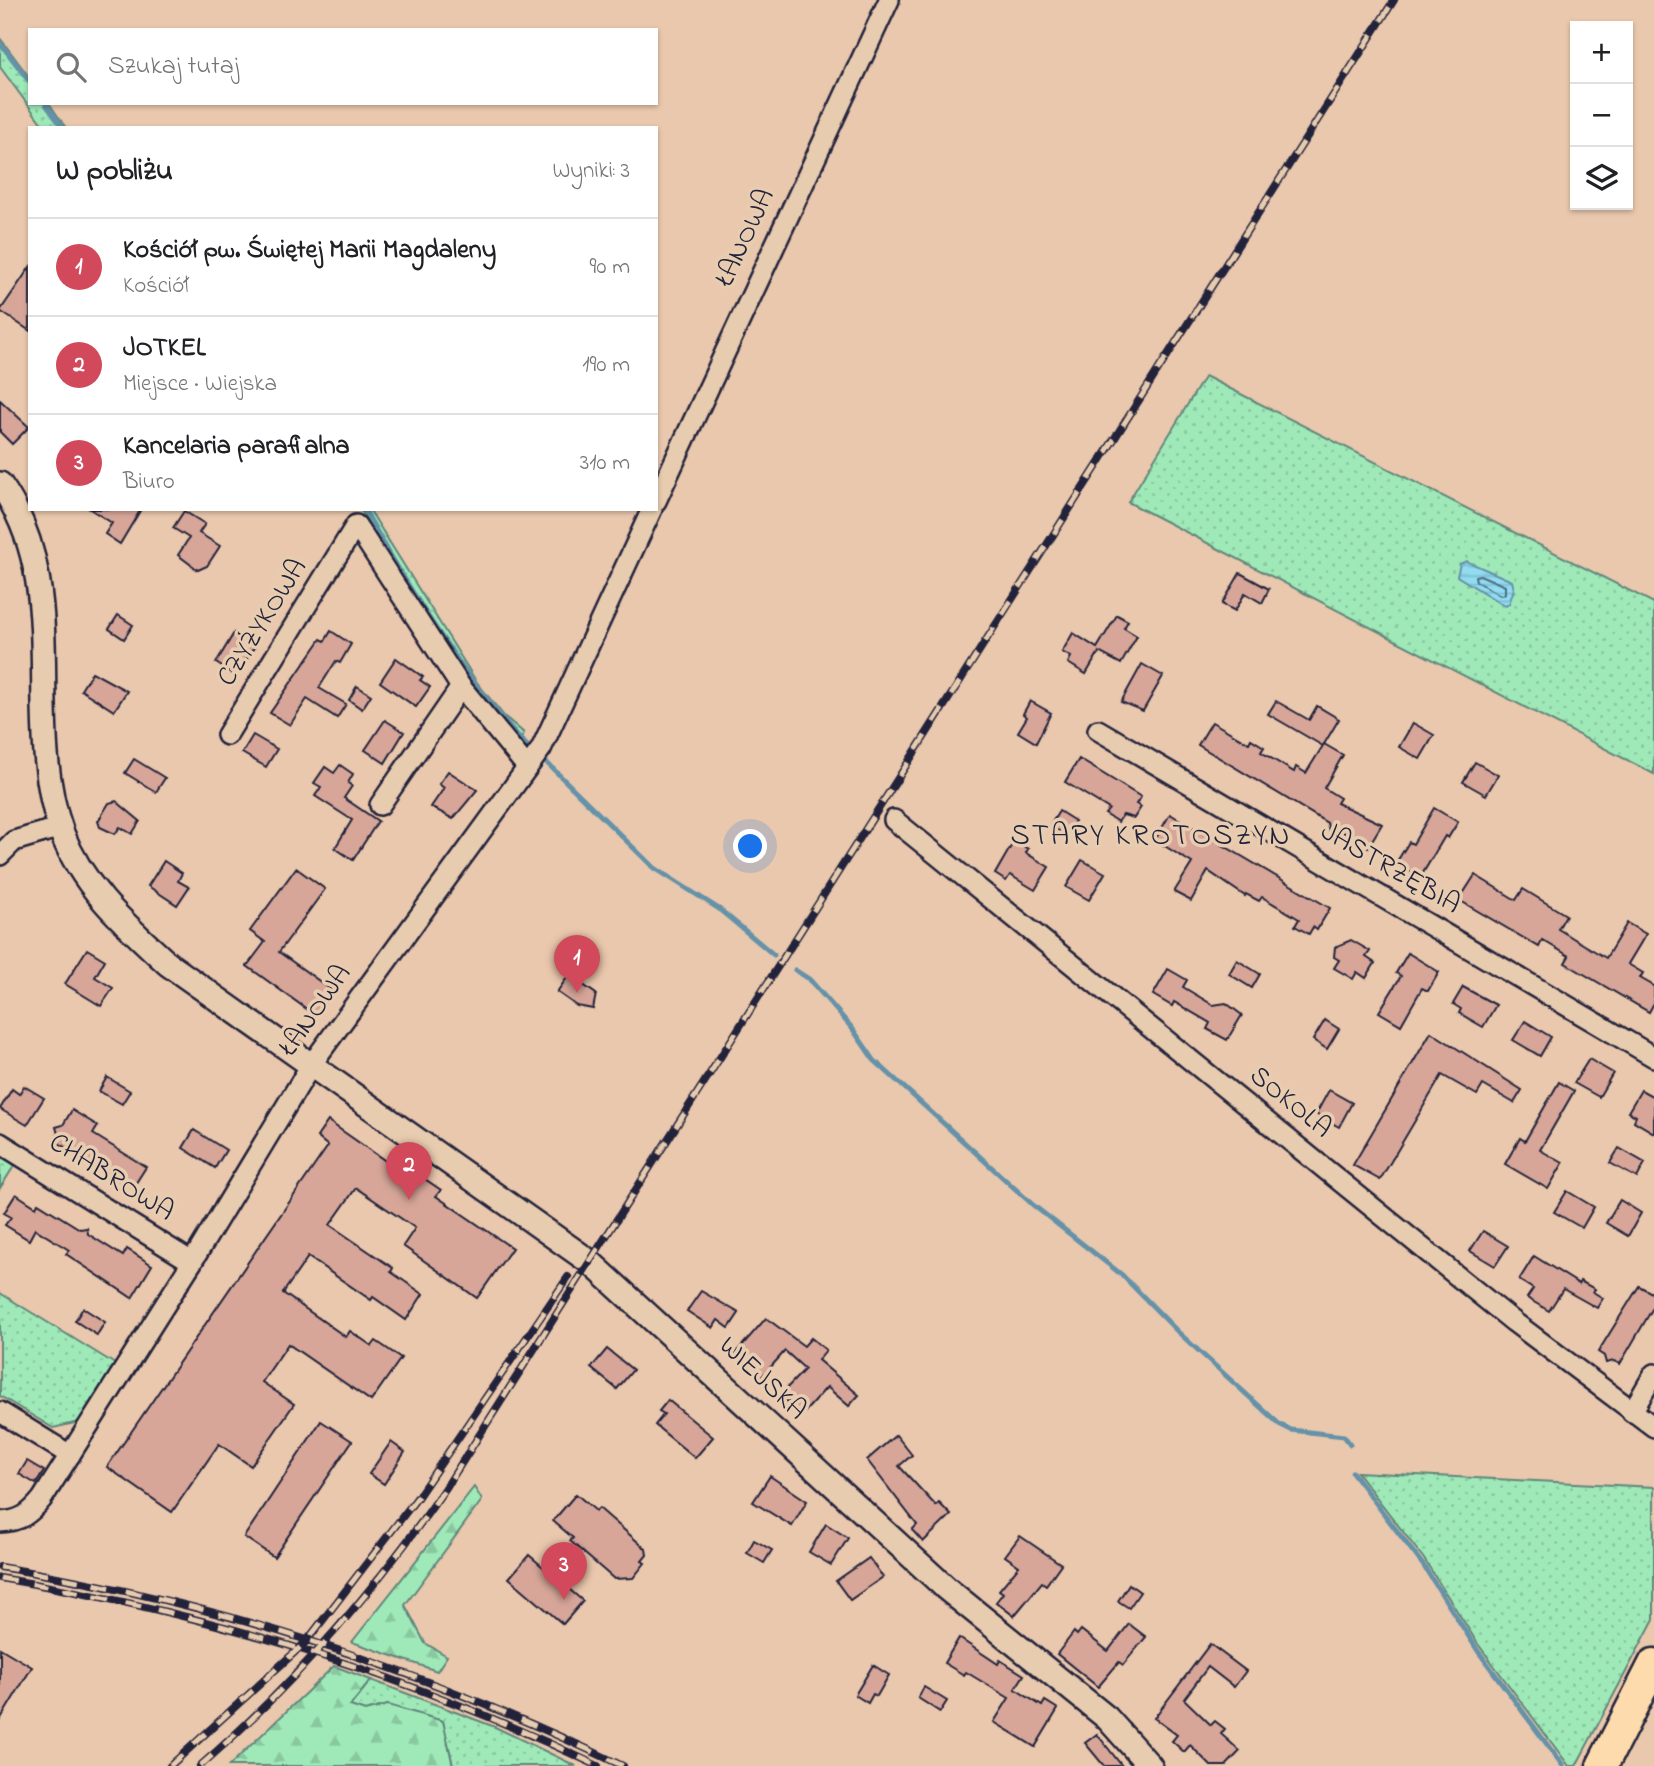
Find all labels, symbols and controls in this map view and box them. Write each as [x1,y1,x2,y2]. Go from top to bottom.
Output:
map controls [1570,21,1633,210]
button: + [1570,21,1633,84]
search box [28,28,658,105]
icon: search [52,48,90,86]
text: Szukaj tutaj [108,48,239,86]
button: − [1570,84,1633,147]
button: layers [1570,147,1633,210]
text: W pobliżu [56,150,173,194]
text: Wyniki: 3 [552,155,630,188]
street label: ŁANOWA [705,182,787,295]
text: Kościół pw. Świętej Marii Magdaleny [123,232,496,270]
text: 1 [75,251,83,284]
text: 90 m [590,251,630,284]
text: Kościół [123,270,189,303]
text: JOTKEL [123,330,206,368]
text: 2 [73,349,85,382]
text: 190 m [582,349,630,382]
text: Miejsce · Wiejska [123,368,277,401]
text: Kancelaria parafialna [123,428,350,466]
text: 3 [74,447,84,480]
text: 310 m [580,447,630,480]
text: Biuro [123,466,175,499]
street label: CZYŻYKOWA [208,551,318,695]
street label: JASTRZĘBIA [1312,812,1468,926]
district label: STARY KROTOSZYN [1010,815,1292,859]
your location [733,829,767,863]
pin: 1 [554,935,600,993]
street label: ŁANOWA [269,957,363,1066]
street label: SOKOLA [1240,1057,1340,1149]
street label: CHABROWA [40,1123,182,1233]
pin: 2 [386,1142,432,1200]
street label: WIEJSKA [709,1327,815,1431]
pin: 3 [541,1542,587,1600]

